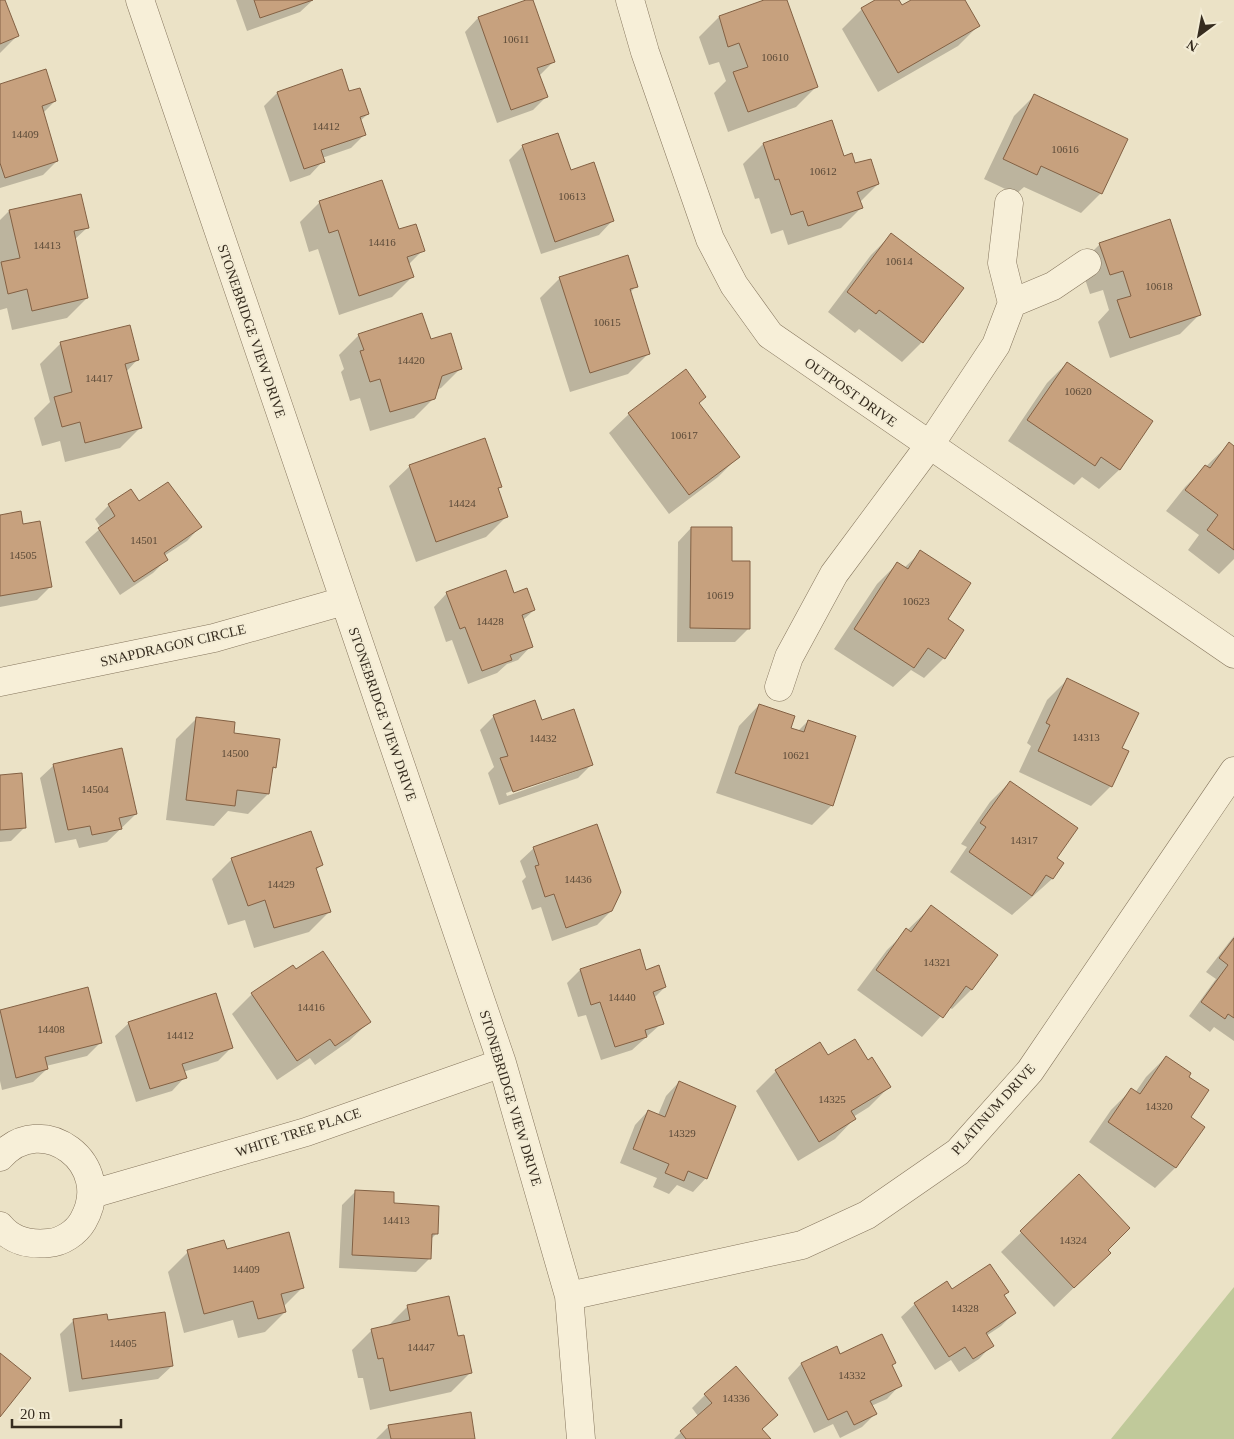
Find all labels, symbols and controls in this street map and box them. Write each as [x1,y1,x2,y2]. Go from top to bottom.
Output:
north arrow [1174,10,1224,60]
house number: 10611 [502,33,530,45]
text: N [1184,37,1201,55]
house number: 10610 [761,51,789,63]
house number: 14412 [312,120,340,132]
house number: 14409 [11,128,39,140]
house number: 10616 [1051,143,1079,155]
house number: 10612 [809,165,837,177]
house number: 10613 [558,190,586,202]
house number: 14416 [368,236,396,248]
house number: 14413 [33,239,61,251]
street label: STONEBRIDGE VIEW DRIVE [215,242,288,420]
house number: 10614 [885,255,913,267]
house number: 10618 [1145,280,1173,292]
house number: 10615 [593,316,621,328]
house number: 14420 [397,354,425,366]
street label: OUTPOST DRIVE [802,355,900,430]
house number: 14417 [85,372,113,384]
house number: 10620 [1064,385,1092,397]
house number: 10617 [670,429,698,441]
house number: 14424 [448,497,476,509]
house number: 14501 [130,534,158,546]
house number: 14505 [9,549,37,561]
house number: 10619 [706,589,734,601]
house number: 10623 [902,595,930,607]
house number: 14428 [476,615,504,627]
street label: SNAPDRAGON CIRCLE [99,621,247,670]
street label: STONEBRIDGE VIEW DRIVE [346,625,419,803]
house number: 14313 [1072,731,1100,743]
house number: 14432 [529,732,557,744]
house number: 14500 [221,747,249,759]
house number: 10621 [782,749,810,761]
house number: 14504 [81,783,109,795]
house number: 14317 [1010,834,1038,846]
house number: 14436 [564,873,592,885]
house number: 14429 [267,878,295,890]
house number: 14321 [923,956,951,968]
house number: 14440 [608,991,636,1003]
house number: 14416 [297,1001,325,1013]
street label: STONEBRIDGE VIEW DRIVE [477,1009,544,1188]
house number: 14408 [37,1023,65,1035]
house number: 14412 [166,1029,194,1041]
street label: PLATINUM DRIVE [949,1061,1038,1158]
house number: 14325 [818,1093,846,1105]
house number: 14320 [1145,1100,1173,1112]
street label: WHITE TREE PLACE [233,1105,363,1160]
house number: 14329 [668,1127,696,1139]
house number: 14413 [382,1214,410,1226]
house number: 14324 [1059,1234,1087,1246]
house number: 14409 [232,1263,260,1275]
house number: 14328 [951,1302,979,1314]
house number: 14405 [109,1337,137,1349]
house number: 14447 [407,1341,435,1353]
house number: 14332 [838,1369,866,1381]
house number: 14336 [722,1392,750,1404]
scale bar [12,1396,121,1428]
text: 20 m [20,1406,51,1422]

